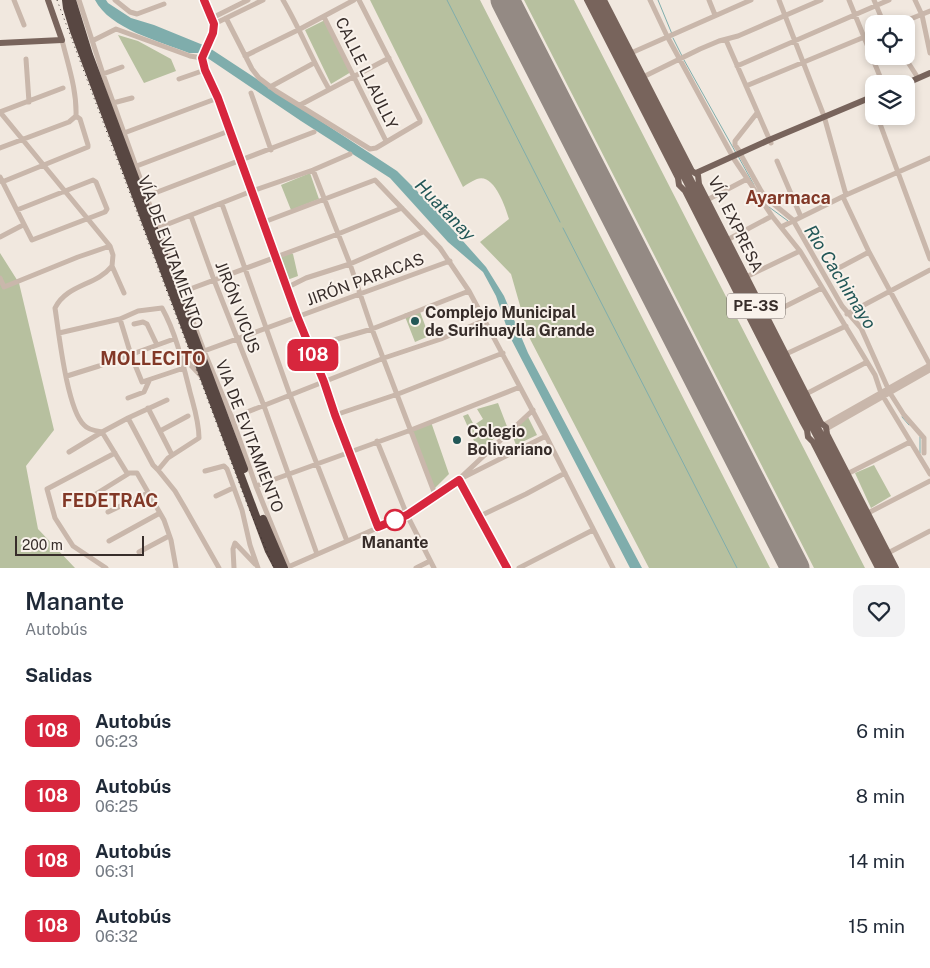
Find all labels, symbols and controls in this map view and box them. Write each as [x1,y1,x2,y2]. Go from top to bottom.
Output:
street label: CALLE LLAULLY [331,14,402,132]
map controls [865,15,915,125]
button: locate [865,15,915,65]
button: layers [865,75,915,125]
street label: VÍA DE EVITAMIENTO [134,172,208,332]
street label: VÍA EXPRESA [704,173,768,275]
water label: Huatanay [411,175,480,245]
district label: Ayarmaca [745,187,831,208]
water label: Río Cachimayo [800,221,881,333]
street label: JIRÓN PARACAS [303,248,427,310]
street label: JIRÓN VICUS [211,258,265,356]
road number: PE-3S [727,294,785,318]
place label: Complejo Municipal de Surihuaylla Grande [425,303,595,340]
marker: Complejo Municipal de Surihuaylla Grande [409,315,421,327]
line badge: 108 [284,339,342,371]
text: 108 [297,344,329,365]
district label: MOLLECITO [100,348,206,369]
street label: VIA DE EVITAMIENTO [212,357,287,515]
place label: Colegio Bolivariano [467,422,552,459]
marker: Colegio Bolivariano [451,434,463,446]
district label: FEDETRAC [62,490,158,511]
marker: Manante [384,509,406,531]
scale bar [15,533,144,556]
place label: Manante [361,533,429,552]
text: 200 m [22,537,63,553]
button: heart [853,585,905,637]
text: Manante [25,587,124,615]
text: Autobús [25,620,87,639]
text: Salidas [25,664,92,686]
text: Autobús [95,710,171,732]
text: 108 [37,720,68,741]
text: 6 min [856,720,905,742]
text: 06:23 [95,732,138,751]
text: Autobús [95,775,171,797]
text: 108 [37,785,68,806]
text: 8 min [856,785,905,807]
text: 06:25 [95,797,138,816]
text: Autobús [95,840,171,862]
text: 108 [37,850,68,871]
text: 14 min [848,850,905,872]
text: 06:31 [95,862,135,881]
text: Autobús [95,905,171,927]
text: 108 [37,915,68,936]
text: 15 min [848,915,905,937]
text: 06:32 [95,927,138,946]

